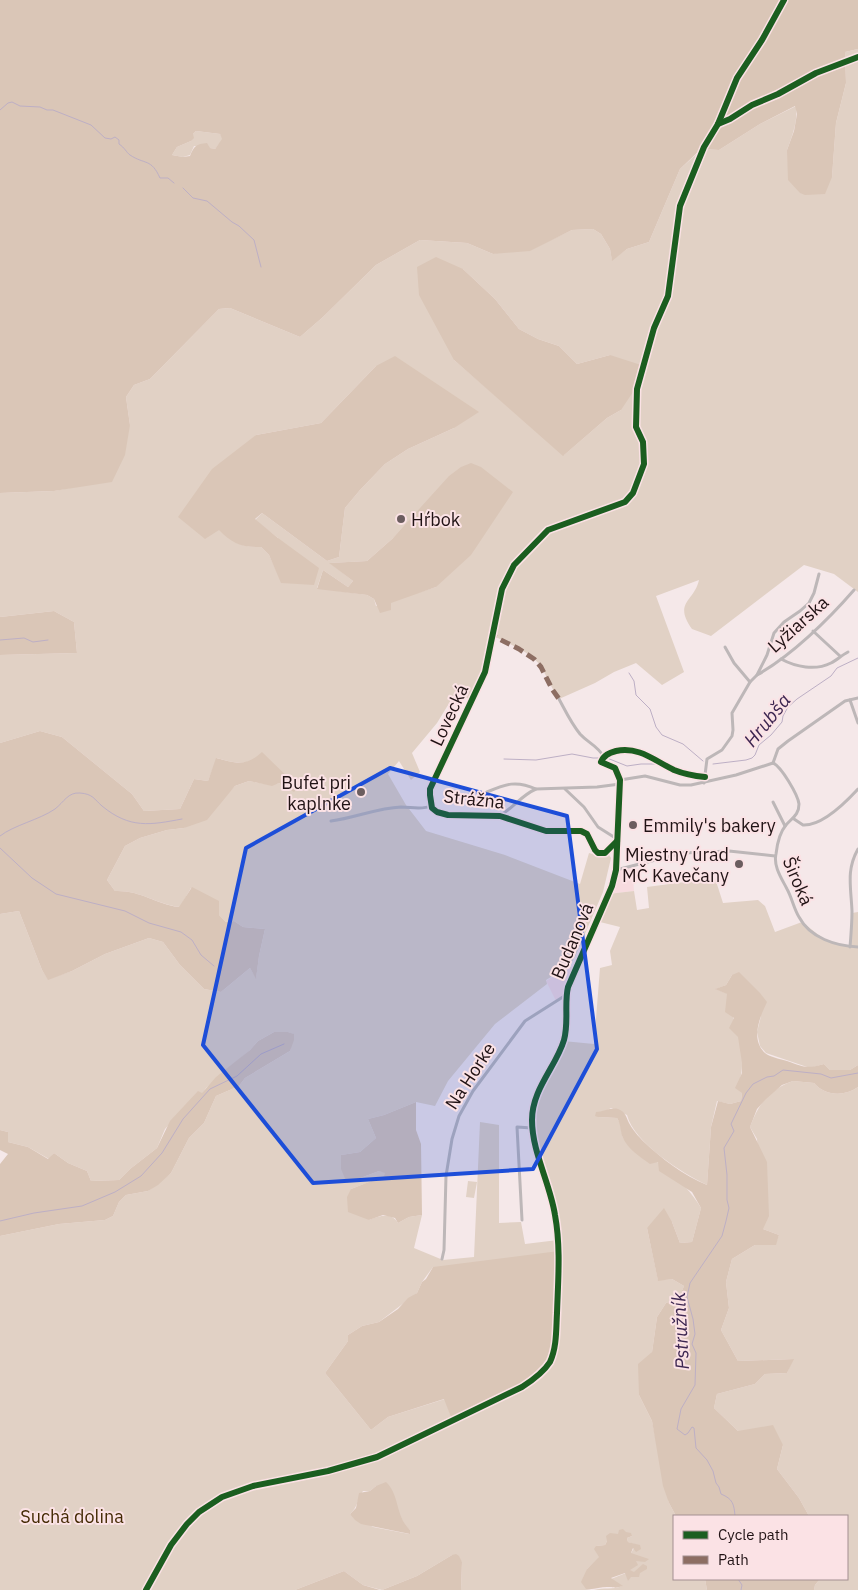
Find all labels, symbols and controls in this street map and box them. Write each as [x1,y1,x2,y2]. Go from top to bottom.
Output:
place label: Hŕbok [411,508,461,531]
marker: Hŕbok [395,513,407,525]
street label: Lyžiarska [763,590,834,657]
street label: Lovecká [425,680,473,750]
water label: Hrubša [738,689,796,751]
place label: Bufet pri kaplnke [281,771,351,815]
street label: Strážna [442,784,506,814]
marker: Bufet pri kaplnke [355,786,367,798]
place label: Emmily's bakery [643,814,776,837]
marker: Emmily's bakery [627,819,639,831]
place label: Miestny úrad MČ Kavečany [622,843,729,887]
street label: Široká [778,853,820,909]
marker: Miestny úrad MČ Kavečany [733,858,745,870]
street label: Budanová [546,899,598,983]
street label: Na Horke [440,1038,500,1114]
water label: Pstružník [666,1291,694,1370]
park label: Suchá dolina [20,1505,124,1528]
legend [673,1515,848,1580]
text: Cycle path [718,1525,789,1544]
text: Path [718,1550,749,1569]

